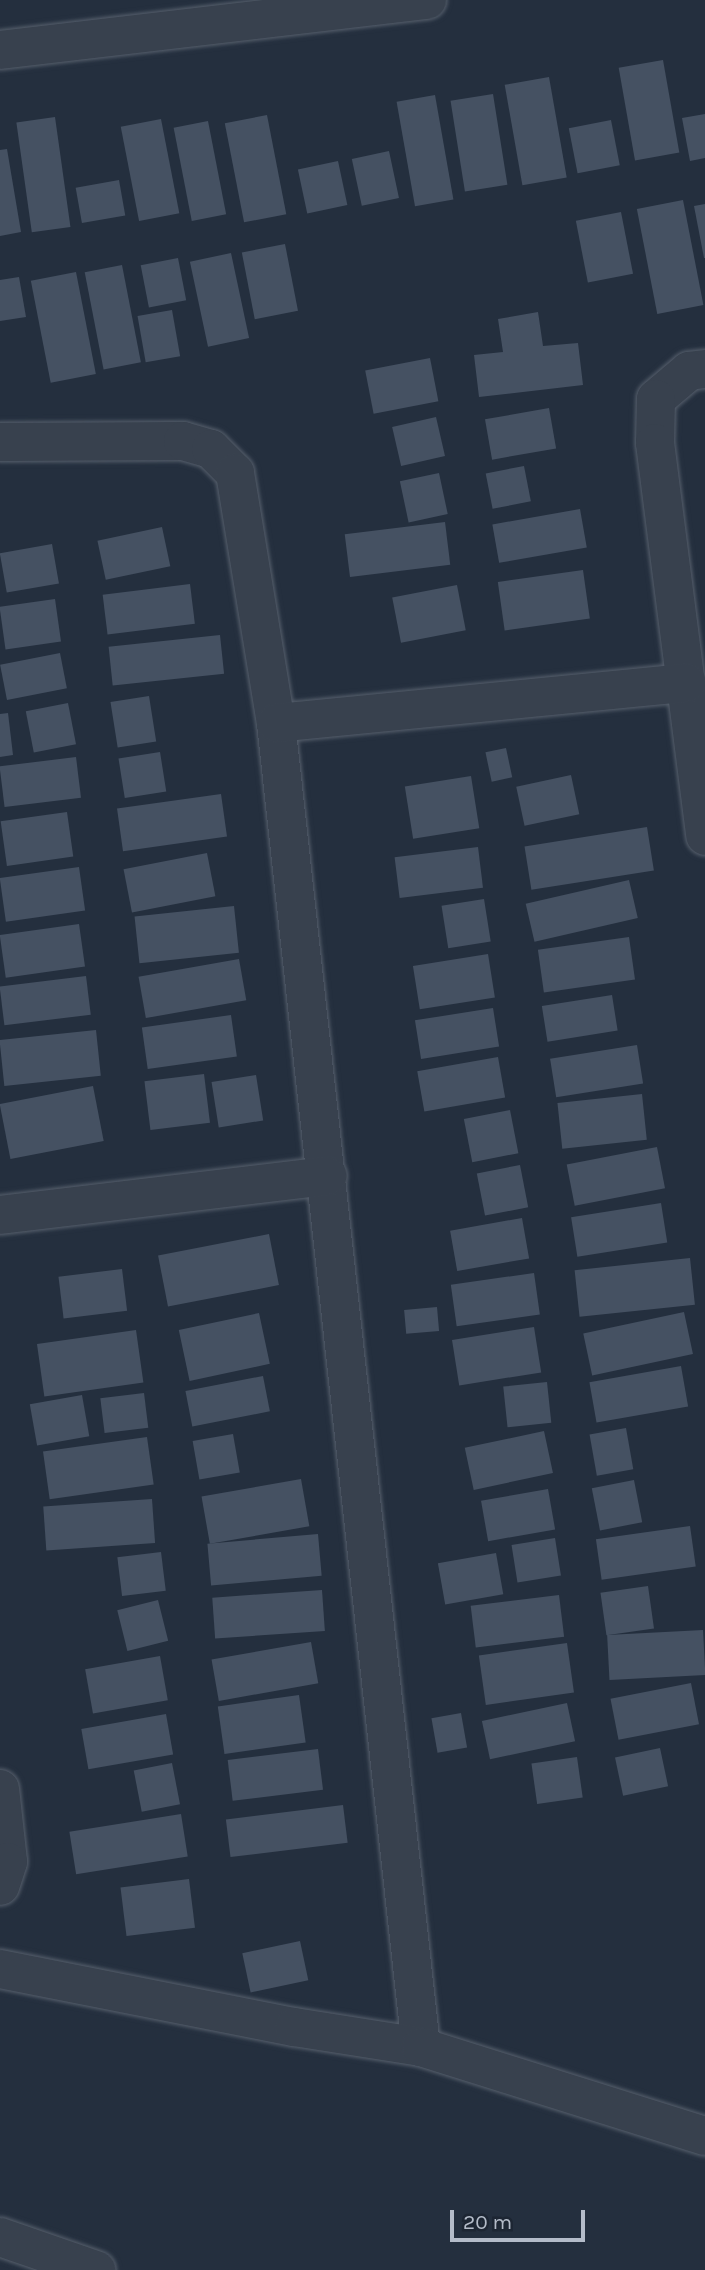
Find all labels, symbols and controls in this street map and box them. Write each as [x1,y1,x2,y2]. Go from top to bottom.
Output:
scale bar [453,2196,588,2240]
text: 20 m [463,2210,512,2234]

